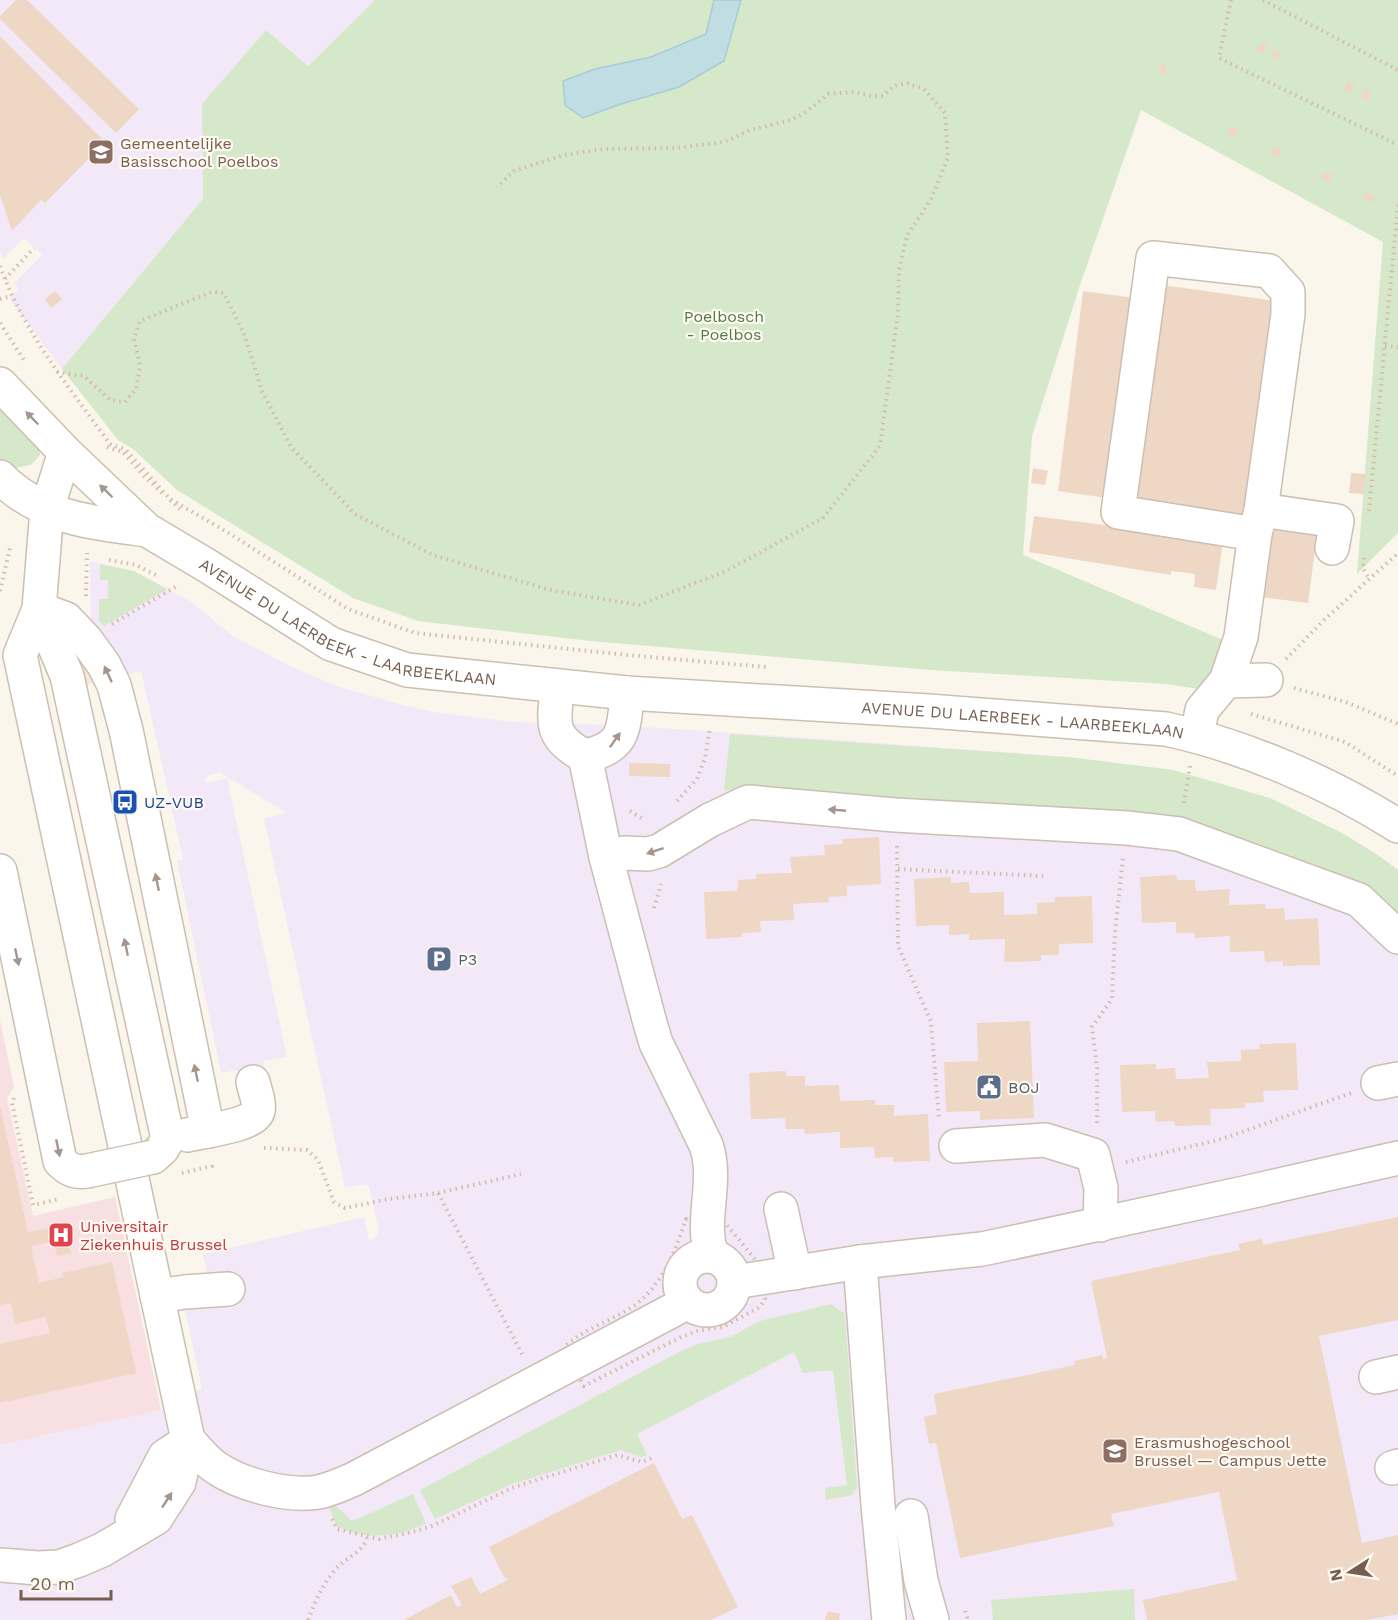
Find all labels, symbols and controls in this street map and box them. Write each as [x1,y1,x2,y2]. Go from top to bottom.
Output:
place label: Gemeentelijke Basisschool Poelbos [120,134,278,171]
school or university icon: Gemeentelijke Basisschool Poelbos [86,137,116,167]
park label: Poelbosch - Poelbos [684,307,764,344]
one-way arrow [26,411,40,425]
one-way arrow [99,484,114,498]
street label: AVENUE DU LAERBEEK - LAARBEEKLAAN [196,554,497,689]
one-way arrow [104,665,113,682]
street label: AVENUE DU LAERBEEK - LAARBEEKLAAN [861,697,1186,742]
one-way arrow [609,732,621,748]
bus stop icon: UZ-VUB [110,787,140,817]
place label: UZ-VUB [144,793,204,812]
one-way arrow [827,805,846,815]
one-way arrow [646,847,664,856]
one-way arrow [152,873,161,892]
one-way arrow [121,937,130,956]
parking icon: P3 [424,944,454,974]
one-way arrow [13,947,23,966]
place label: P3 [458,950,477,969]
one-way arrow [191,1064,200,1083]
public building icon: BOJ [974,1072,1004,1102]
place label: BOJ [1008,1078,1039,1097]
one-way arrow [53,1138,63,1157]
place label: Universitair Ziekenhuis Brussel [80,1217,227,1254]
hospital icon: Universitair Ziekenhuis Brussel [46,1220,76,1250]
place label: Erasmushogeschool Brussel — Campus Jette [1134,1433,1327,1470]
school or university icon: Erasmushogeschool Brussel — Campus Jette [1100,1436,1130,1466]
one-way arrow [161,1492,172,1508]
north arrow [1320,1542,1380,1602]
scale bar [21,1563,111,1601]
text: N [1325,1567,1346,1583]
text: 20 m [30,1573,75,1594]

